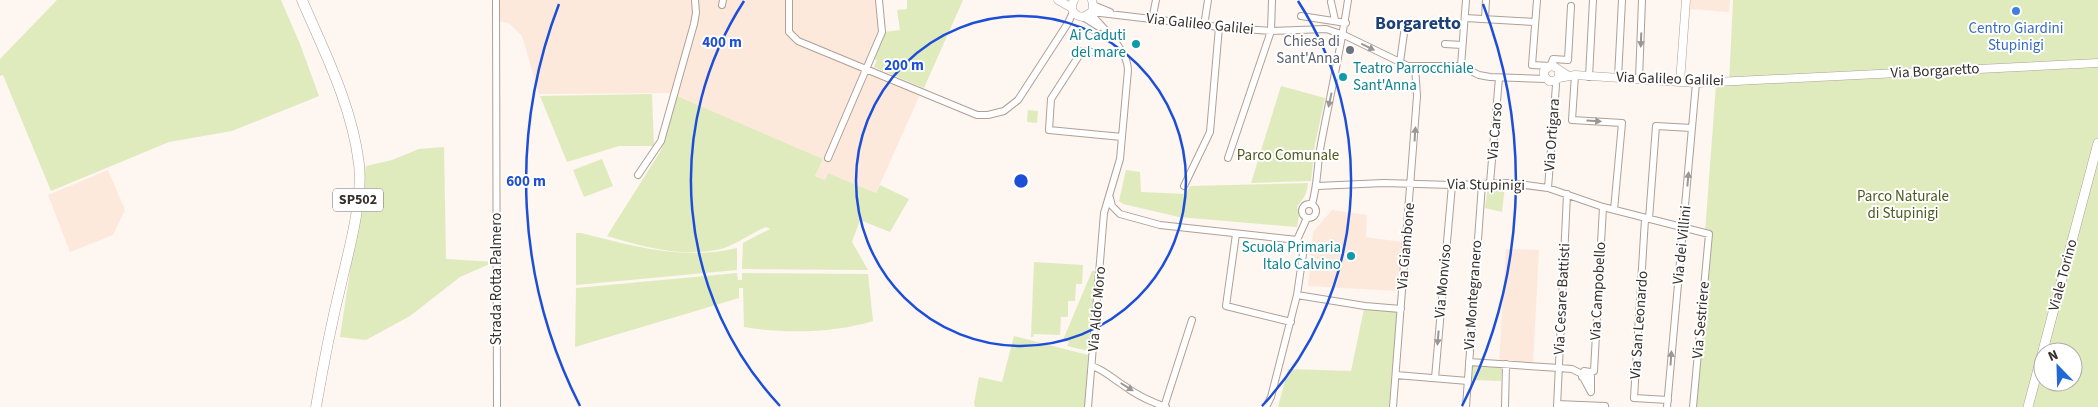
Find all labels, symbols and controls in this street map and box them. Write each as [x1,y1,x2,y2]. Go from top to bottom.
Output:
marker: Centro Giardini Stupinigi [2010,5,2022,17]
street label: Via Galileo Galilei [1145,8,1255,40]
district label: Borgaretto [1375,11,1461,36]
place label: Centro Giardini Stupinigi [1969,18,2063,56]
place label: Ai Caduti del mare [1070,25,1126,63]
place label: Chiesa di Sant'Anna [1276,31,1340,69]
text: 400 m [702,32,742,53]
one-way arrow [1636,32,1644,48]
marker: Ai Caduti del mare [1130,38,1142,50]
one-way arrow [1361,43,1376,51]
marker: Chiesa di Sant'Anna [1344,44,1356,56]
text: 200 m [884,55,924,76]
place label: Teatro Parrocchiale Sant'Anna [1353,58,1474,96]
street label: Via Borgaretto [1890,58,1980,84]
street label: Via Galileo Galilei [1616,67,1724,91]
marker: Teatro Parrocchiale Sant'Anna [1337,71,1349,83]
one-way arrow [1326,92,1334,107]
street label: Via Ortigara [1539,98,1565,172]
street label: Via Carso [1482,101,1508,161]
one-way arrow [1586,118,1602,126]
one-way arrow [1411,125,1419,141]
park label: Parco Comunale [1237,145,1339,166]
text: 600 m [506,171,546,192]
one-way arrow [1684,171,1692,187]
centre of rings [1012,172,1030,190]
street label: Via Stupinigi [1447,174,1525,196]
park label: Parco Naturale di Stupinigi [1857,186,1949,224]
road number: SP502 [333,188,383,212]
street label: Via Giambone [1392,202,1420,290]
street label: Via dei Villini [1667,205,1697,285]
street label: Strada Rotta Palmero [486,213,507,345]
place label: Scuola Primaria Italo Calvino [1242,237,1341,275]
street label: Viale Torino [2043,237,2083,313]
street label: Via Montegranero [1459,239,1487,351]
street label: Via Campobello [1585,241,1611,341]
street label: Via Monviso [1429,243,1457,319]
street label: Via Cesare Battisti [1549,243,1575,355]
marker: Scuola Primaria Italo Calvino [1345,250,1357,262]
street label: Via Aldo Moro [1083,265,1111,353]
street label: Via San Leonardo [1625,270,1653,380]
street label: Via Sestriere [1687,281,1715,359]
one-way arrow [1434,330,1442,346]
north arrow [2033,342,2083,392]
text: N [2045,345,2062,367]
one-way arrow [1667,350,1675,366]
one-way arrow [1121,383,1134,392]

